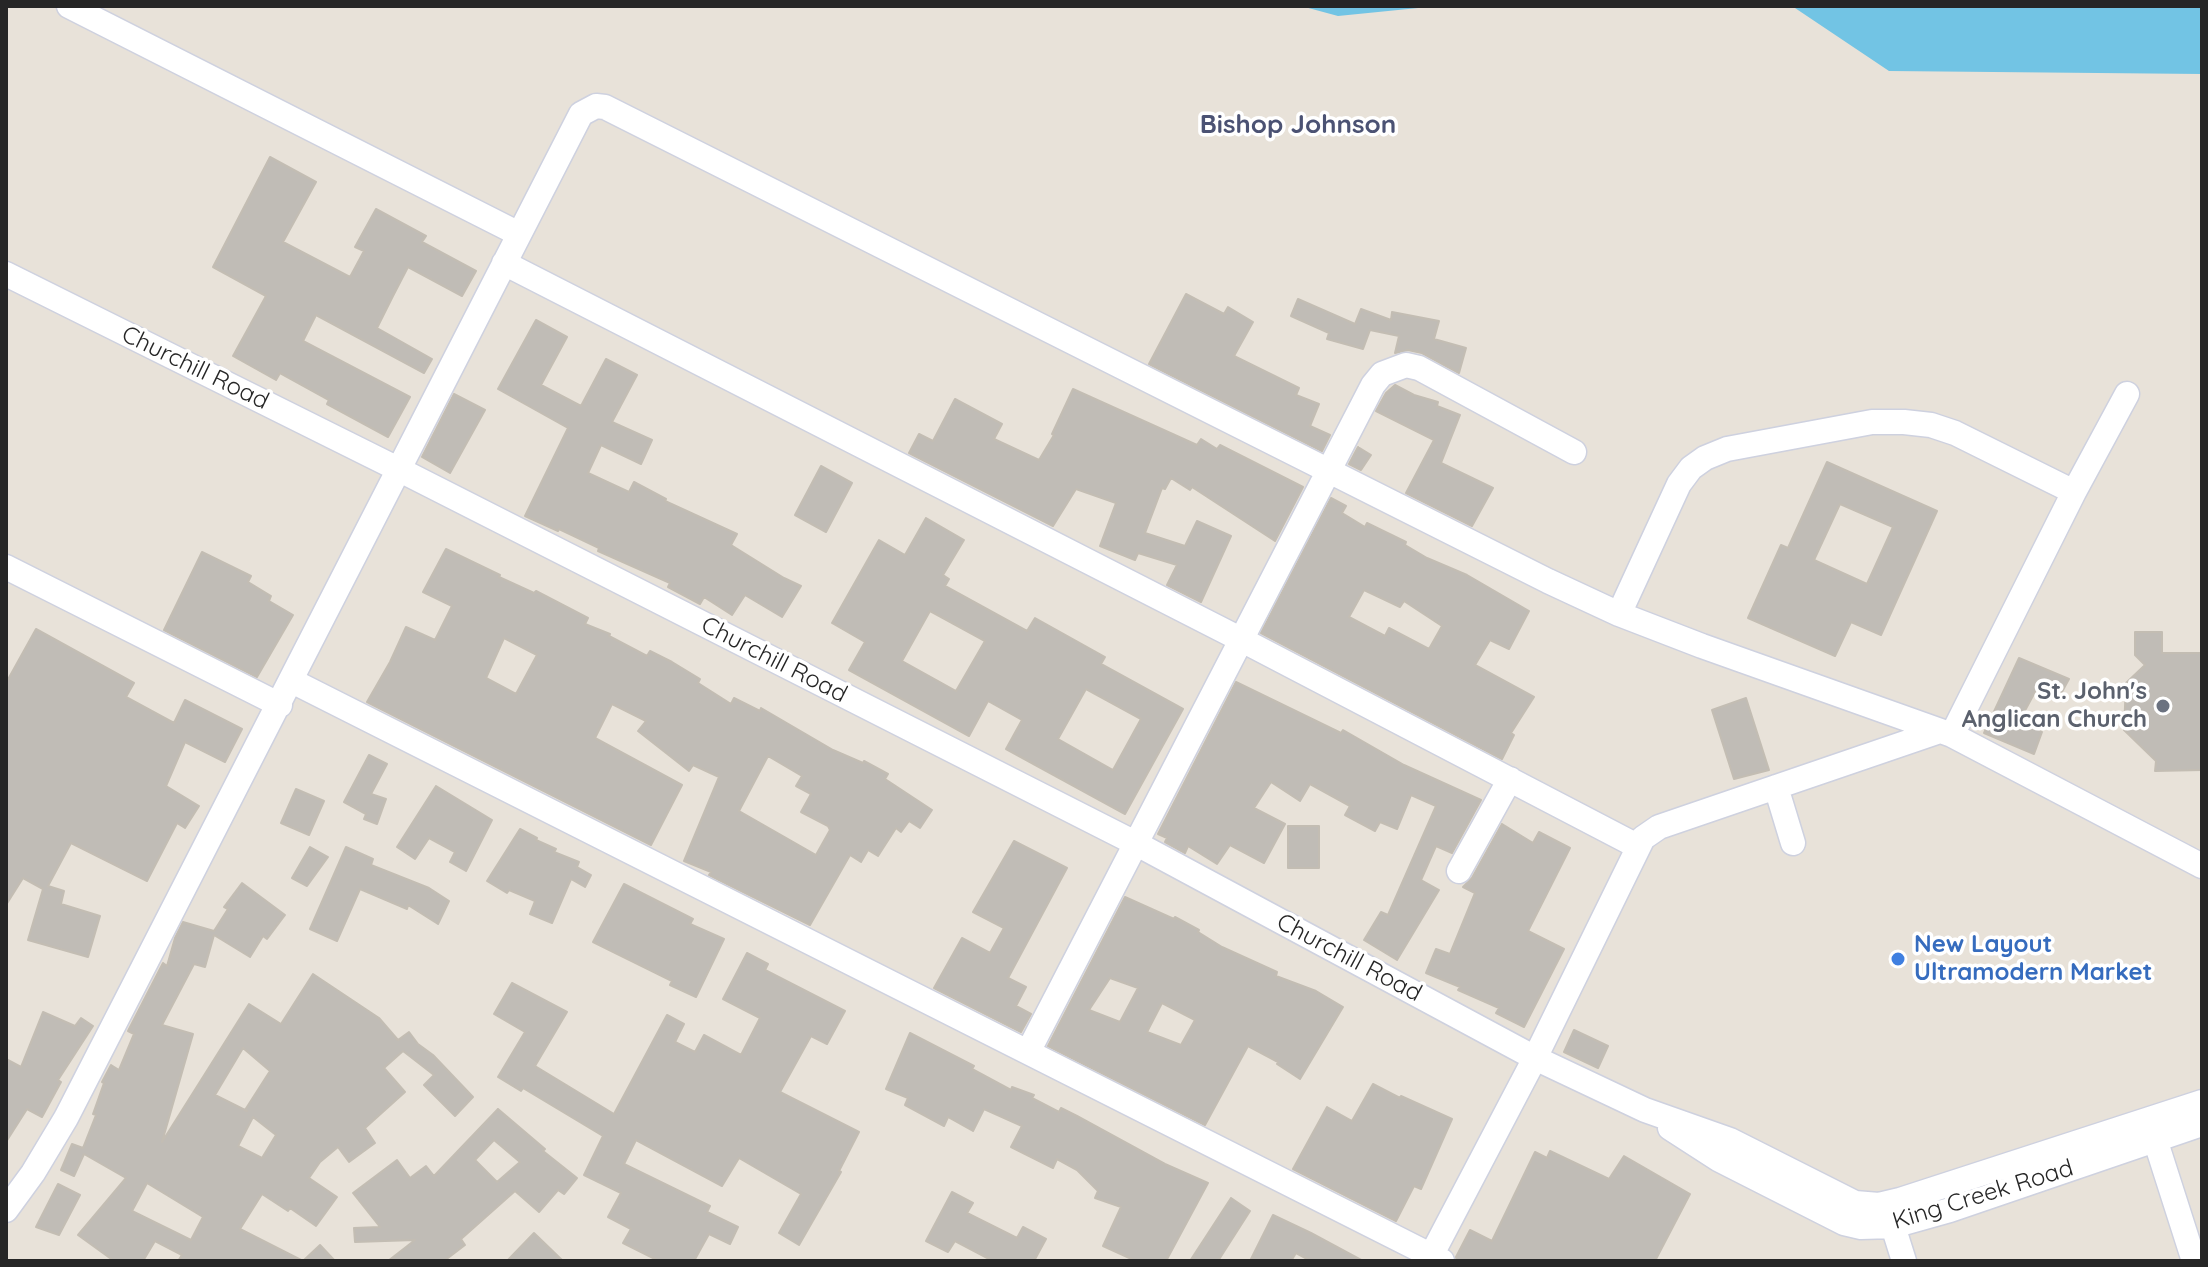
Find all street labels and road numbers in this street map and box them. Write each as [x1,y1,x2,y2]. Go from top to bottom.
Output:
street label: Churchill Road [117,320,273,416]
street label: Churchill Road [696,611,852,709]
street label: Churchill Road [1272,908,1426,1008]
street label: King Creek Road [1889,1154,2077,1236]

